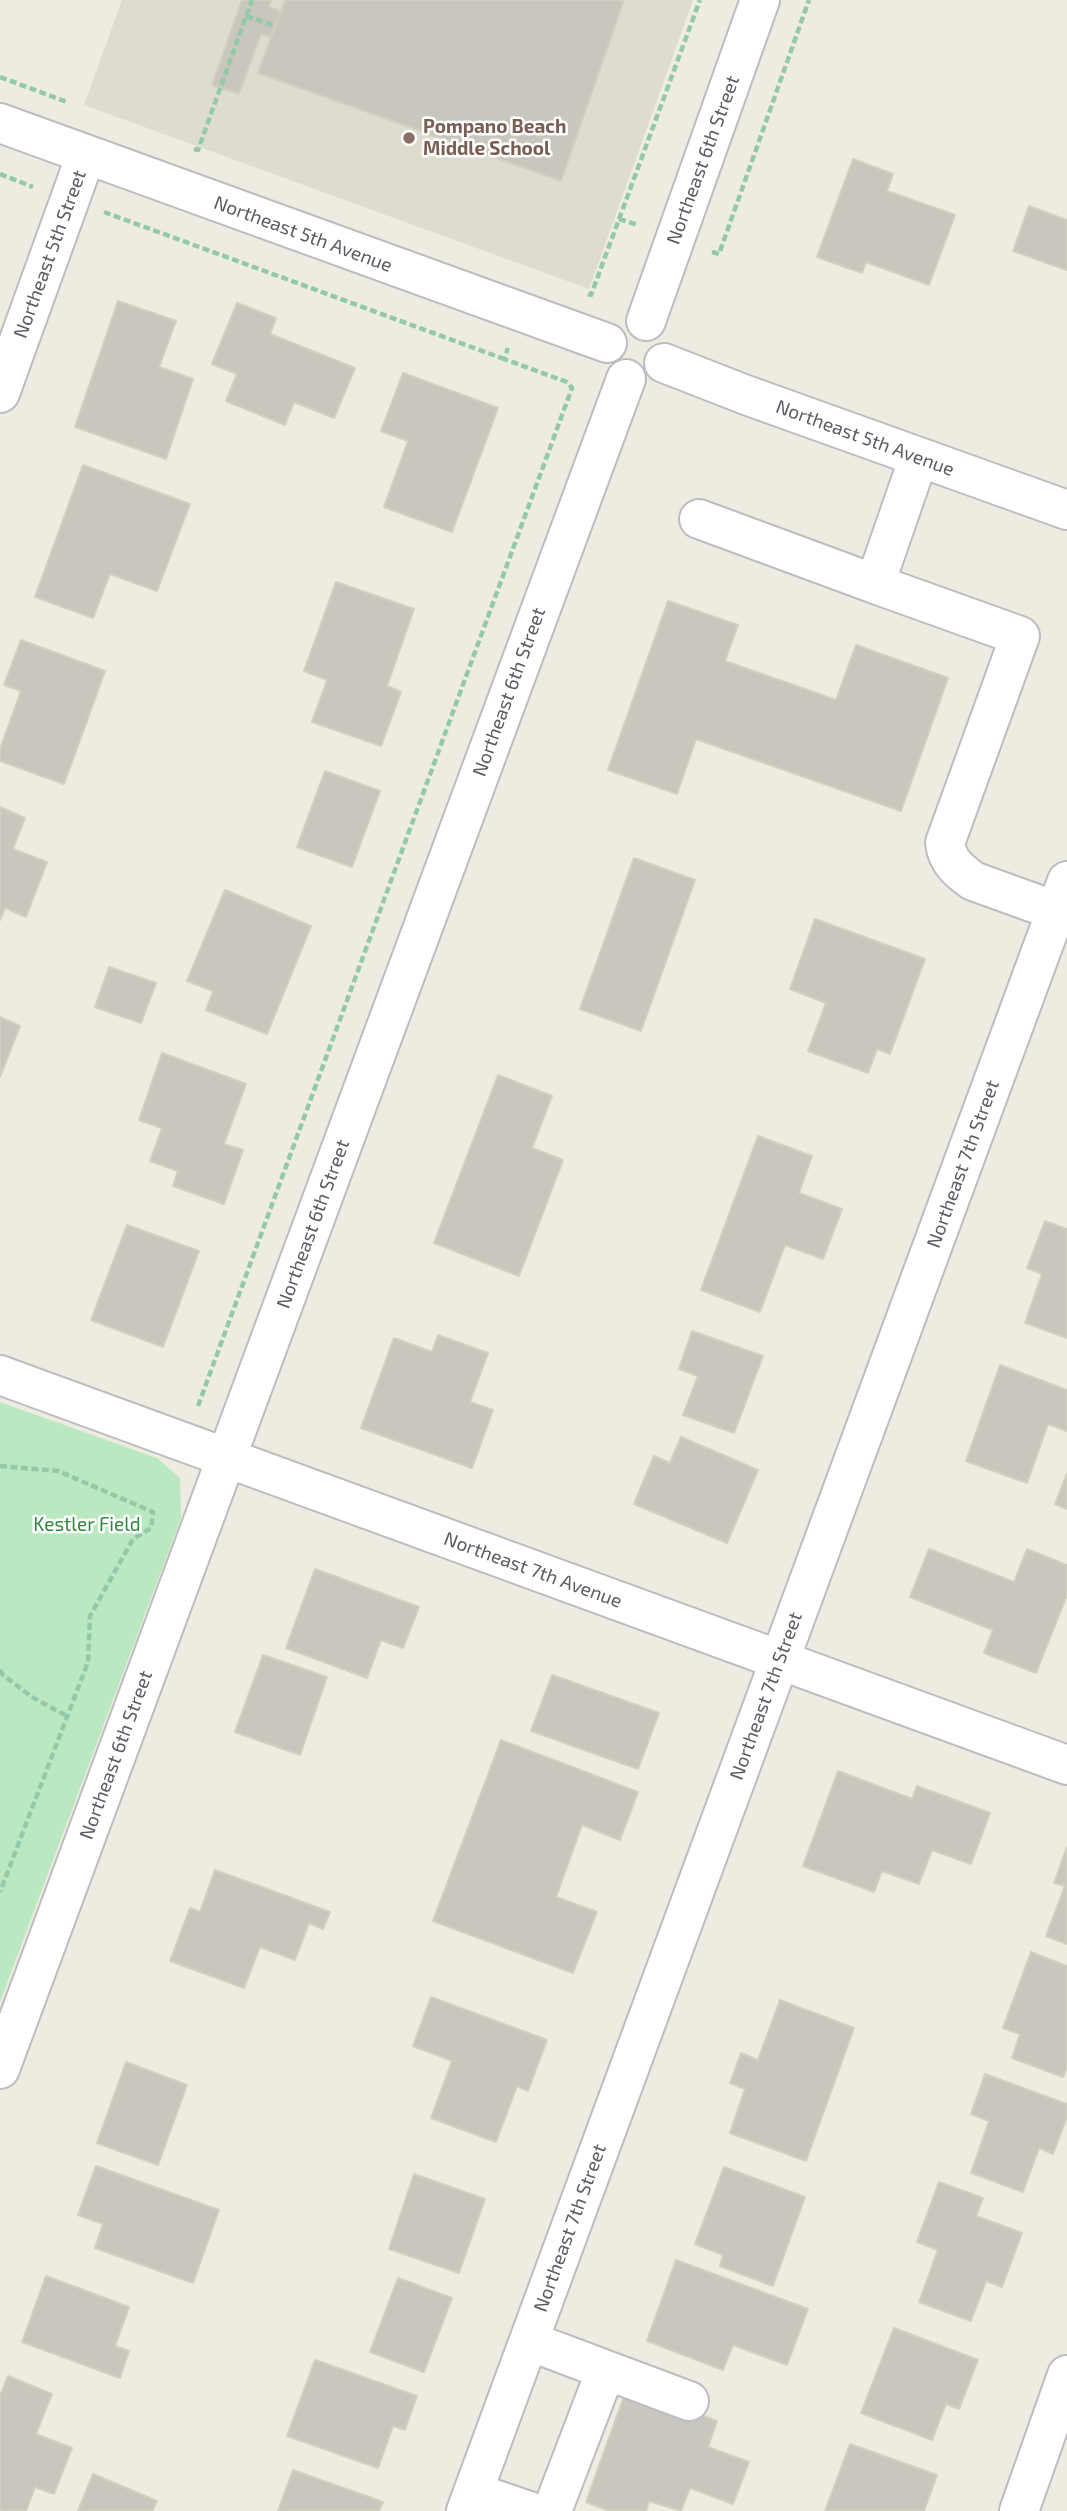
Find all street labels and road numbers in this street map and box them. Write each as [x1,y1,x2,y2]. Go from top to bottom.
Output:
street label: Northeast 6th Street [662,72,744,248]
street label: Northeast 5th Street [9,167,91,341]
street label: Northeast 5th Avenue [211,191,395,277]
street label: Northeast 5th Avenue [773,395,957,481]
street label: Northeast 6th Street [468,604,550,780]
street label: Northeast 7th Street [922,1077,1004,1251]
street label: Northeast 6th Street [272,1136,354,1312]
street label: Northeast 7th Avenue [441,1527,625,1613]
street label: Northeast 7th Street [725,1609,807,1783]
street label: Northeast 6th Street [75,1667,157,1843]
street label: Northeast 7th Street [529,2141,611,2315]

